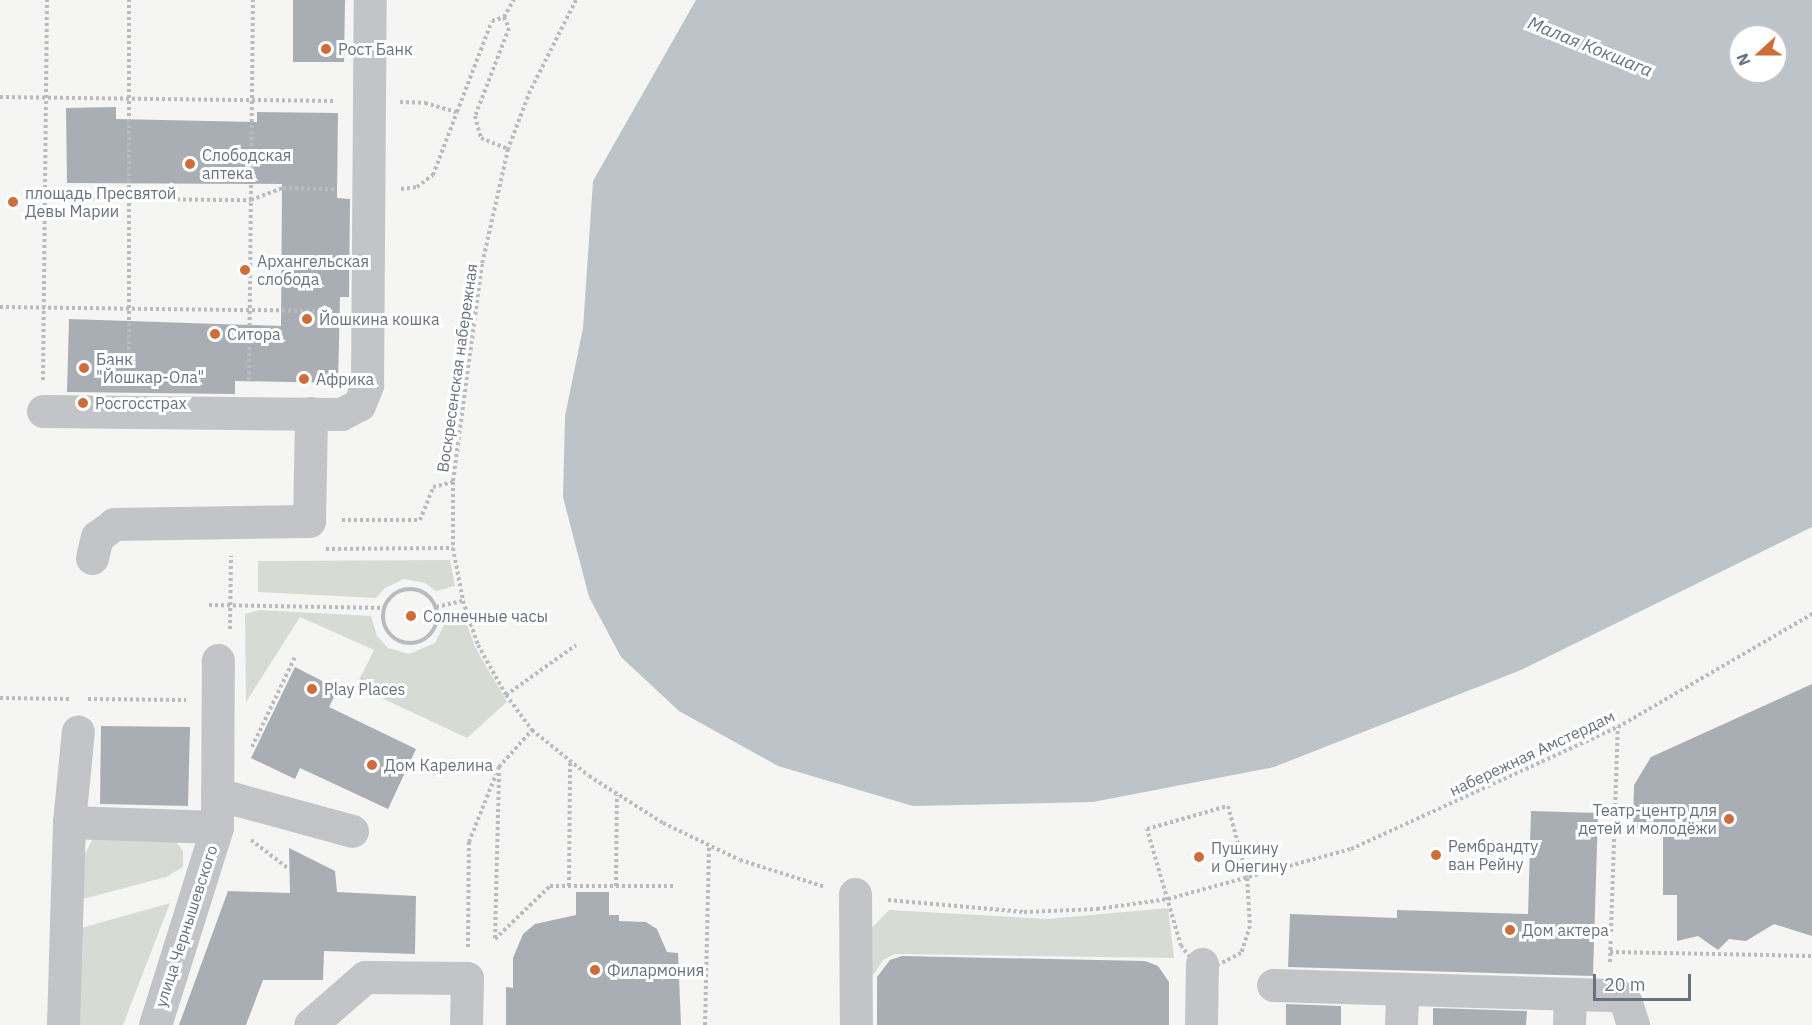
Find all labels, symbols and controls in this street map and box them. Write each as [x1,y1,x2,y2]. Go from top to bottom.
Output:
water label: Малая Кокшага [1525,12,1655,82]
north arrow [1728,24,1788,84]
place label: Рост Банк [338,39,413,59]
marker: Рост Банк [319,42,333,56]
text: N [1732,51,1754,69]
place label: Слободская аптека [202,145,291,183]
marker: Слободская аптека [183,157,197,171]
place label: площадь Пресвятой Девы Марии [25,183,176,221]
marker: площадь Пресвятой Девы Марии [6,195,20,209]
place label: Архангельская слобода [257,251,369,289]
street label: Воскресенская набережная [433,262,481,474]
marker: Архангельская слобода [238,263,252,277]
place label: Йошкина кошка [319,309,439,329]
marker: Йошкина кошка [300,312,314,326]
place label: Ситора [227,324,280,344]
marker: Ситора [208,327,222,341]
place label: Банк "Йошкар-Ола" [96,349,204,387]
marker: Банк "Йошкар-Ола" [77,361,91,375]
place label: Африка [316,369,374,389]
marker: Африка [297,372,311,386]
place label: Росгосстрах [95,393,187,413]
marker: Росгосстрах [76,396,90,410]
place label: Солнечные часы [423,606,548,626]
marker: Солнечные часы [404,609,418,623]
place label: Play Places [324,679,405,699]
marker: Play Places [305,682,319,696]
street label: набережная Амстердам [1446,706,1618,800]
place label: Дом Карелина [384,755,493,775]
marker: Дом Карелина [365,758,379,772]
place label: Театр-центр для детей и молодёжи [1579,800,1717,838]
marker: Театр-центр для детей и молодёжи [1722,812,1736,826]
place label: Рембрандту ван Рейну [1448,836,1538,874]
place label: Пушкину и Онегину [1211,838,1287,876]
street label: улица Чернышевского [151,843,221,1009]
marker: Рембрандту ван Рейну [1429,848,1443,862]
marker: Пушкину и Онегину [1192,850,1206,864]
place label: Дом актера [1522,920,1609,940]
marker: Дом актера [1503,923,1517,937]
place label: Филармония [607,960,704,980]
scale bar [1596,962,1694,1000]
marker: Филармония [588,963,602,977]
text: 20 m [1604,973,1646,996]

